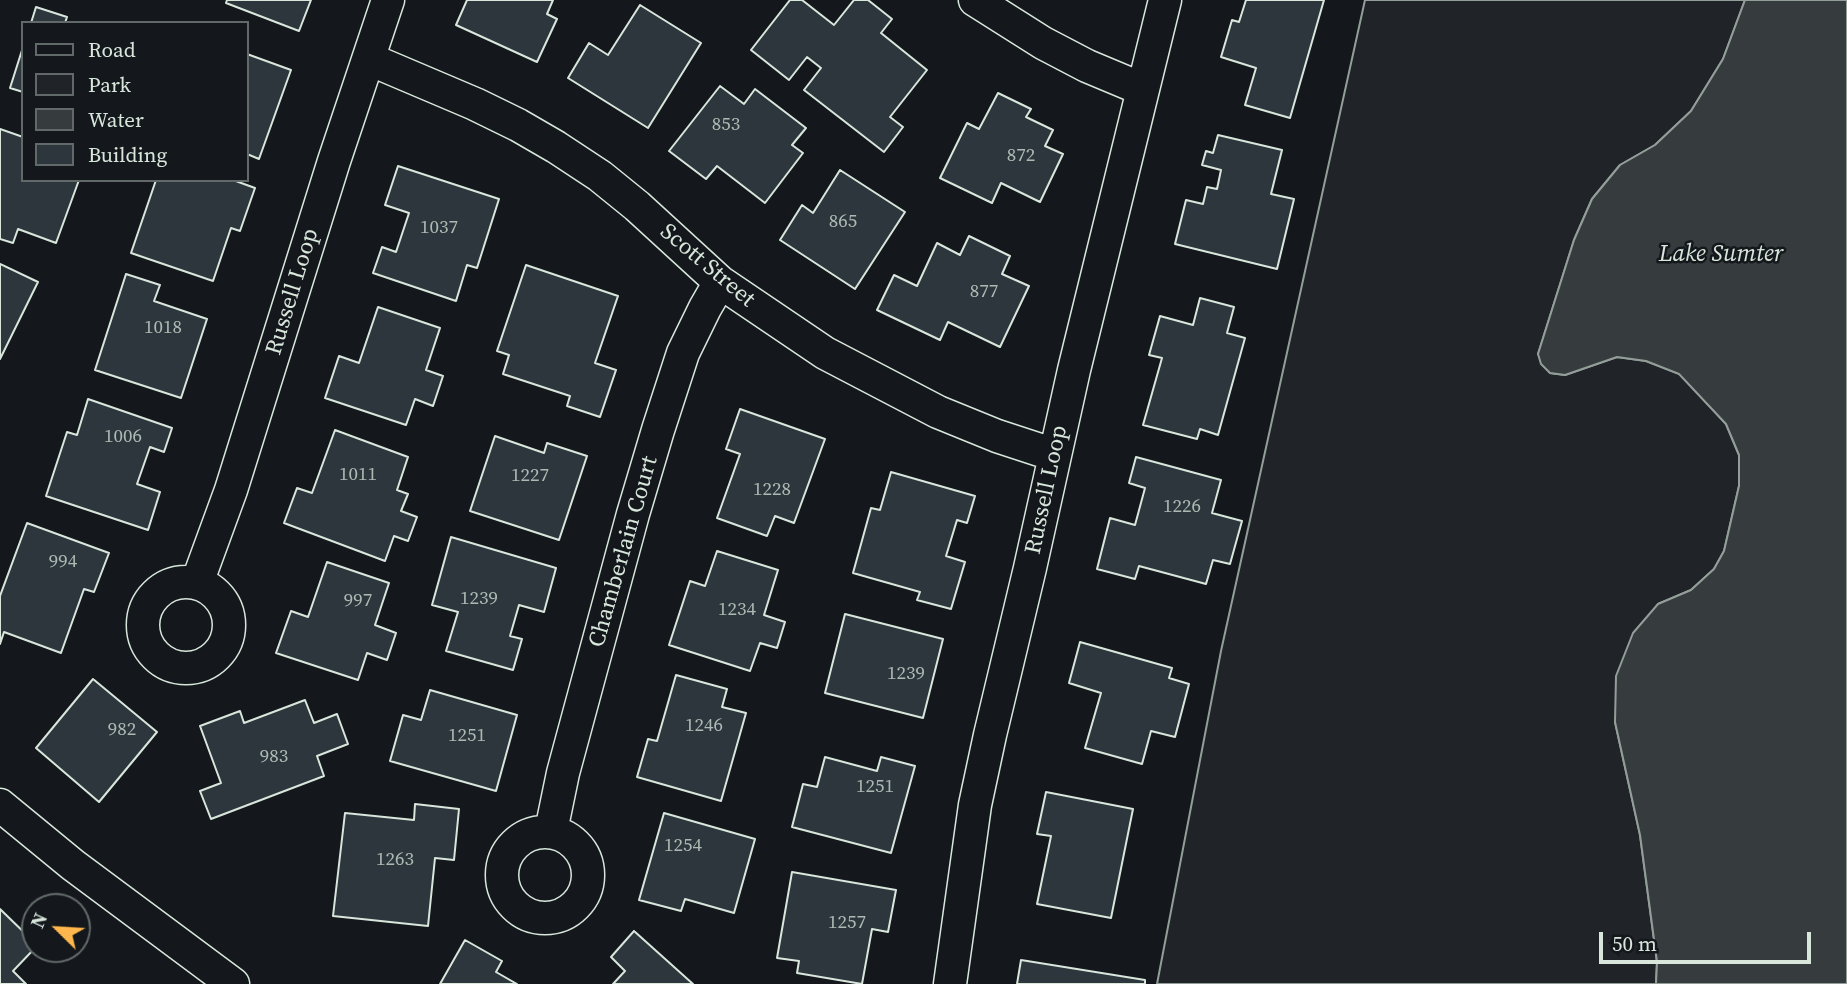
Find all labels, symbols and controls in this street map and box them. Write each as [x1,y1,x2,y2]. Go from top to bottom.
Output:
legend [21,21,248,182]
text: Road [88,35,136,64]
text: Park [88,70,131,99]
text: Water [88,105,144,134]
house number: 853 [712,114,740,136]
text: Building [88,140,167,169]
house number: 872 [1007,145,1035,167]
house number: 865 [829,211,857,233]
house number: 1037 [420,217,458,239]
street label: Scott Street [654,218,760,314]
street label: Russell Loop [261,225,325,359]
water label: Lake Sumter [1659,241,1783,269]
house number: 877 [970,281,998,303]
house number: 1018 [144,317,182,339]
street label: Russell Loop [1020,423,1074,557]
house number: 1006 [104,426,142,448]
street label: Chamberlain Court [584,453,664,651]
house number: 1011 [339,464,377,486]
house number: 1227 [511,465,549,487]
house number: 1228 [753,479,791,501]
house number: 1226 [1163,496,1201,518]
house number: 994 [49,551,77,573]
house number: 1239 [460,588,498,610]
house number: 997 [344,590,372,612]
house number: 1234 [718,599,756,621]
house number: 1239 [887,663,925,685]
house number: 1246 [685,715,723,737]
house number: 982 [108,719,136,741]
house number: 1251 [448,725,486,747]
house number: 983 [260,746,288,768]
house number: 1251 [856,776,894,798]
house number: 1254 [664,835,702,857]
house number: 1263 [376,849,414,871]
north arrow [21,893,91,963]
text: N [24,909,53,932]
house number: 1257 [828,912,866,934]
scale bar [1602,918,1814,962]
text: 50 m [1612,929,1657,958]

